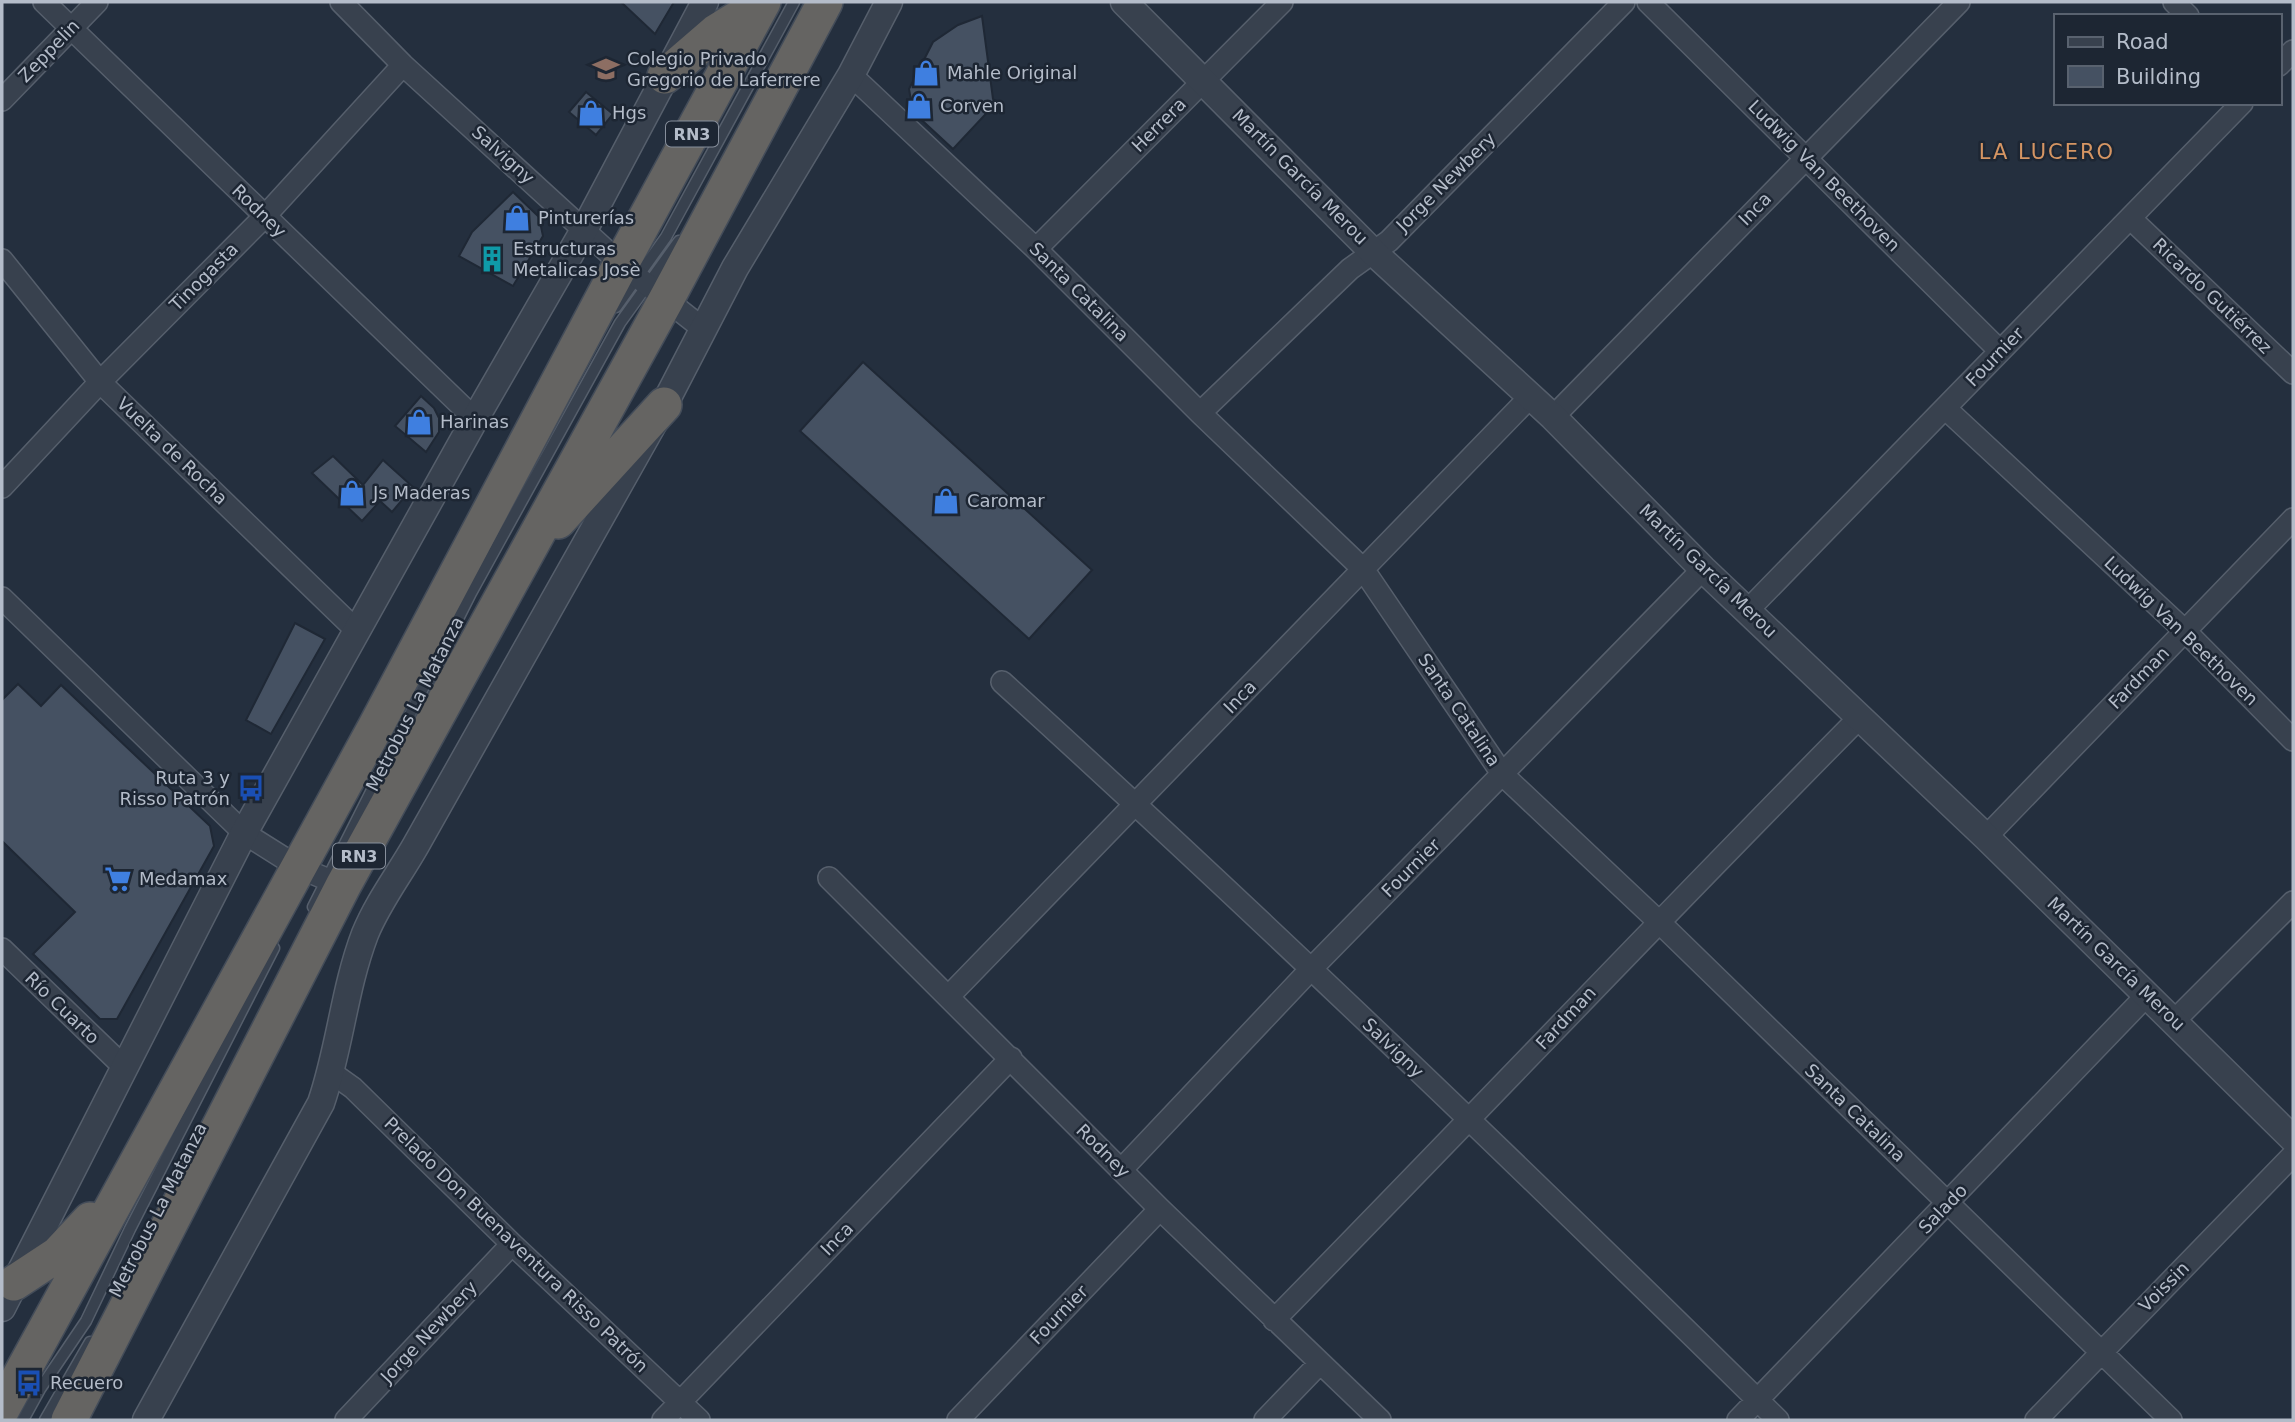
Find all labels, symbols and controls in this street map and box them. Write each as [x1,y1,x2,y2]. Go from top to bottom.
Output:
legend [2054,14,2281,105]
street label: Zeppelin [14,15,84,86]
text: Road [2116,30,2169,54]
place label: Colegio Privado Gregorio de Laferrere [627,48,821,90]
school or university icon: Colegio Privado Gregorio de Laferrere [591,54,621,84]
shop icon: Mahle Original [911,58,941,88]
place label: Mahle Original [947,62,1077,83]
text: Building [2116,65,2201,89]
shop icon: Corven [904,91,934,121]
street label: Herrera [1127,93,1190,156]
place label: Corven [940,95,1004,116]
street label: Ludwig Van Beethoven [1744,96,1904,256]
shop icon: Hgs [576,98,606,128]
place label: Hgs [612,102,646,123]
street label: Martín García Merou [1228,105,1372,249]
street label: Salvigny [468,121,539,188]
road number: RN3 [666,122,718,146]
street label: Jorge Newbery [1391,128,1500,236]
district label: LA LUCERO [1979,140,2115,164]
street label: Rodney [228,180,291,242]
street label: Inca [1734,188,1775,229]
shop icon: Pinturerías [502,203,532,233]
place label: Pinturerías [538,207,634,228]
street label: Ricardo Gutiérrez [2149,234,2276,358]
street label: Tinogasta [164,238,242,316]
place label: Estructuras Metalicas Josè [513,238,641,280]
street label: Santa Catalina [1025,238,1133,346]
building icon: Estructuras Metalicas Josè [477,244,507,274]
street label: Fournier [1961,322,2028,391]
street label: Vuelta de Rocha [113,392,232,509]
shop icon: Harinas [404,407,434,437]
place label: Harinas [440,411,509,432]
shop icon: Js Maderas [337,478,367,508]
place label: Js Maderas [372,482,470,503]
shop icon: Caromar [931,486,961,516]
place label: Caromar [967,490,1045,511]
street label: Martín García Merou [1635,500,1781,642]
street label: Ludwig Van Beethoven [2100,552,2263,710]
street label: Metrobus La Matanza [361,613,468,794]
street label: Fardman [2104,642,2173,713]
street label: Santa Catalina [1414,649,1505,770]
street label: Inca [1219,676,1260,717]
place label: Ruta 3 y Risso Patrón [119,767,230,809]
bus stop icon: Ruta 3 y Risso Patrón [236,773,266,803]
street label: Fournier [1377,834,1445,901]
road number: RN3 [333,844,385,869]
supermarket icon: Medamax [103,864,133,894]
place label: Medamax [139,868,228,889]
street label: Martín García Merou [2043,893,2189,1035]
street label: Río Cuarto [21,967,104,1048]
street label: Fardman [1531,982,1600,1053]
street label: Salvigny [1358,1013,1428,1082]
street label: Santa Catalina [1801,1059,1910,1166]
street label: Prelado Don Buenaventura Risso Patrón [380,1113,653,1377]
street label: Metrobus La Matanza [104,1119,211,1300]
street label: Rodney [1072,1119,1135,1182]
street label: Salado [1914,1179,1971,1238]
street label: Inca [816,1218,857,1259]
street label: Voissin [2134,1257,2193,1316]
street label: Jorge Newbery [375,1276,481,1388]
street label: Fournier [1025,1280,1092,1349]
bus stop icon: Recuero [14,1368,44,1398]
place label: Recuero [50,1372,123,1393]

